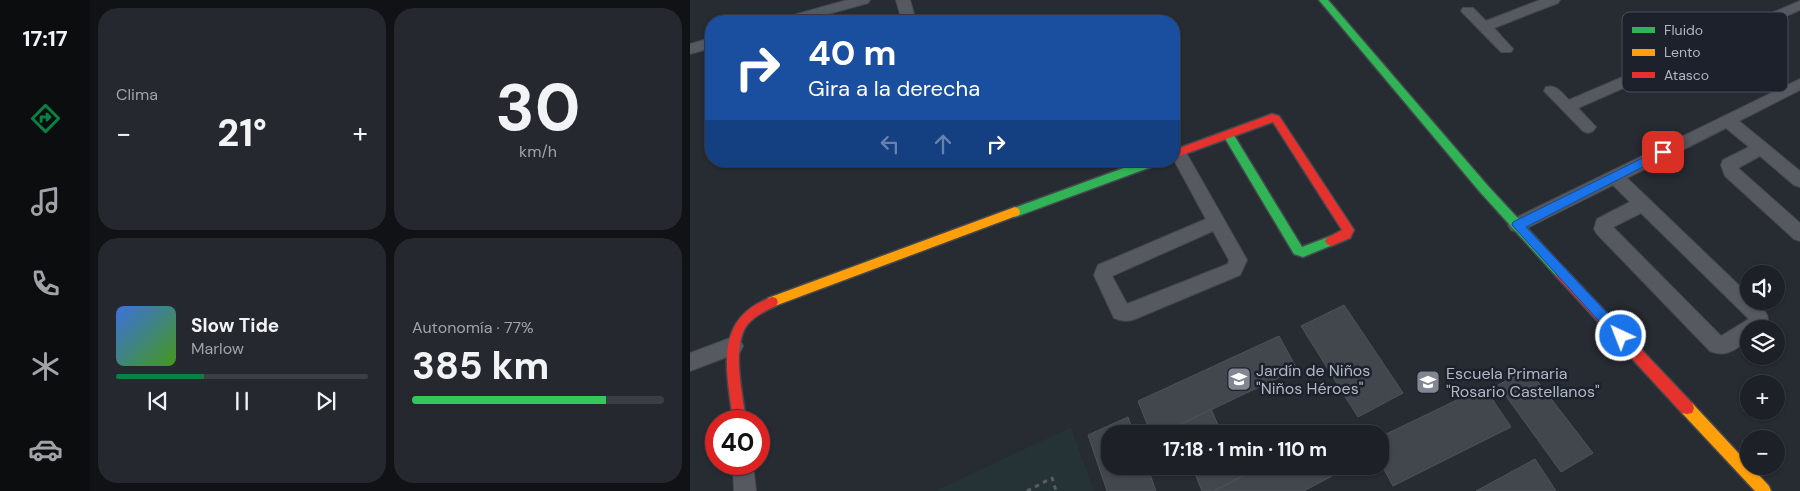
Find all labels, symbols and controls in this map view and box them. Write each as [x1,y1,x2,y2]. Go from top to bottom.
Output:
legend [1622,12,1788,92]
text: Fluido [1664,21,1703,39]
text: 17:17 [22,24,68,53]
text: 40 m [808,30,897,76]
icon: right [725,35,790,100]
text: Lento [1664,43,1701,61]
text: 30 [496,66,580,150]
text: Atasco [1664,66,1709,84]
text: Gira a la derecha [808,74,980,103]
text: Clima [116,84,158,105]
icon: directions [28,101,63,136]
text: 21° [217,108,267,158]
text: − [116,115,131,152]
text: + [353,115,368,152]
icon: left [876,130,904,158]
icon: ahead [929,130,957,158]
icon: right [982,130,1010,158]
pin [1642,131,1684,173]
icon: arrive [1649,138,1677,166]
text: km/h [519,141,557,162]
icon: music [28,184,63,219]
map controls [1740,265,1785,475]
button: sound [1740,265,1785,310]
icon: phone [28,266,63,301]
position arrow [1594,309,1646,361]
text: Slow Tide [191,313,279,338]
text: Autonomía · 77% [412,317,534,338]
button: layers [1740,320,1785,365]
text: Marlow [191,338,244,359]
text: 385 km [412,341,549,391]
icon: climate [28,349,63,384]
place label: Jardín de Niños "Niños Héroes" [1256,360,1370,399]
place label: Escuela Primaria "Rosario Castellanos" [1446,363,1600,402]
school or university icon: Jardín de Niños "Niños Héroes" [1226,366,1252,392]
school or university icon: Escuela Primaria "Rosario Castellanos" [1415,369,1441,395]
button: + [1740,375,1785,420]
icon: previous [144,387,172,415]
icon: pause [228,387,256,415]
icon: next [312,387,340,415]
speed limit sign: 40 [705,410,770,475]
button: − [1740,430,1785,475]
icon: car [28,432,63,467]
text: 17:18 · 1 min · 110 m [1163,437,1327,462]

